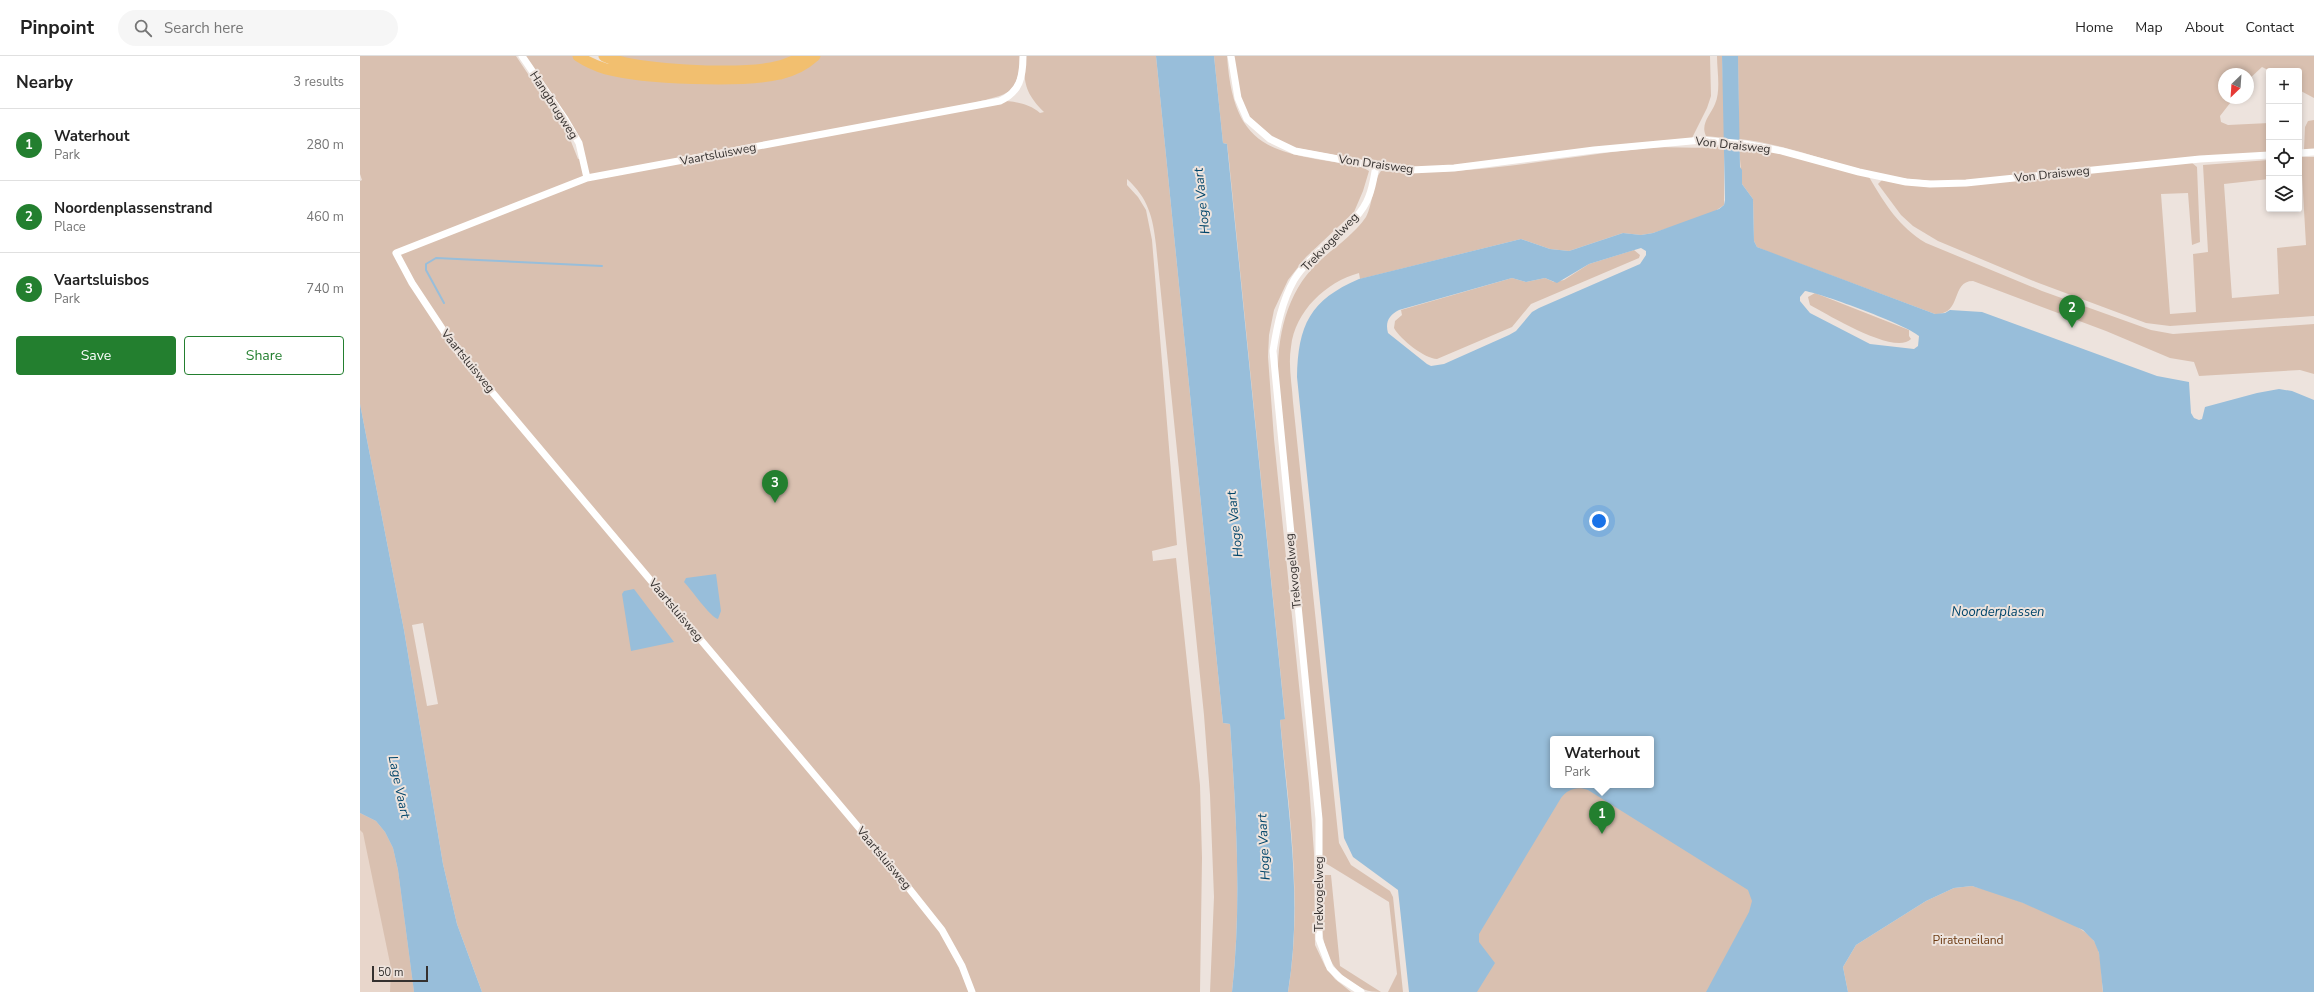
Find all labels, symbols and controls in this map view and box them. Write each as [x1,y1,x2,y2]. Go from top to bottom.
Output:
search box [118,10,398,46]
text: Pinpoint [20,15,94,41]
icon: search [132,17,154,39]
text: Search here [164,18,243,38]
text: Home [2075,18,2113,37]
text: Map [2135,18,2163,37]
text: About [2185,18,2224,37]
text: Contact [2246,18,2294,37]
street label: Hangbrugweg [526,68,582,142]
north arrow [2218,68,2254,104]
map controls [2266,68,2302,212]
button: + [2266,68,2302,104]
text: Nearby [16,71,73,94]
text: 3 results [293,73,344,91]
button: − [2266,104,2302,140]
text: Waterhout [54,126,130,146]
street label: Von Draisweg [1694,133,1771,157]
text: 1 [25,136,33,154]
text: 280 m [306,136,344,154]
street label: Vaartsluisweg [678,139,757,169]
button: locate [2266,140,2302,176]
text: Park [54,146,80,164]
street label: Von Draisweg [1337,151,1414,177]
street label: Von Draisweg [2013,162,2090,186]
water label: Hoge Vaart [1190,167,1214,235]
button: layers [2266,176,2302,212]
text: Noordenplassenstrand [54,198,213,218]
text: 2 [25,208,33,226]
text: 460 m [306,208,344,226]
street label: Trekvogelweg [1298,209,1362,275]
text: Place [54,218,86,236]
text: Vaartsluisbos [54,270,149,290]
text: 3 [25,280,33,298]
text: 740 m [306,280,344,298]
text: Park [54,290,80,308]
pin: 2 [2059,295,2085,328]
street label: Vaartsluisweg [437,325,498,396]
button: Save [16,336,176,375]
button: Share [184,336,344,375]
pin: 3 [762,470,788,503]
water label: Hoge Vaart [1223,490,1247,558]
your location [1589,511,1609,531]
street label: Trekvogelweg [1281,533,1305,609]
street label: Vaartsluisweg [644,575,707,645]
water label: Noorderplassen [1952,603,2044,621]
popup [1550,736,1654,788]
text: Waterhout [1564,743,1640,763]
water label: Lage Vaart [384,754,414,820]
text: Park [1564,763,1590,781]
pin: 1 [1589,801,1615,834]
water label: Hoge Vaart [1253,813,1275,881]
street label: Vaartsluisweg [852,823,915,893]
street label: Trekvogelweg [1311,856,1327,932]
park label: Pirateneiland [1932,932,2004,948]
scale bar [372,964,428,983]
text: 50 m [378,965,403,980]

